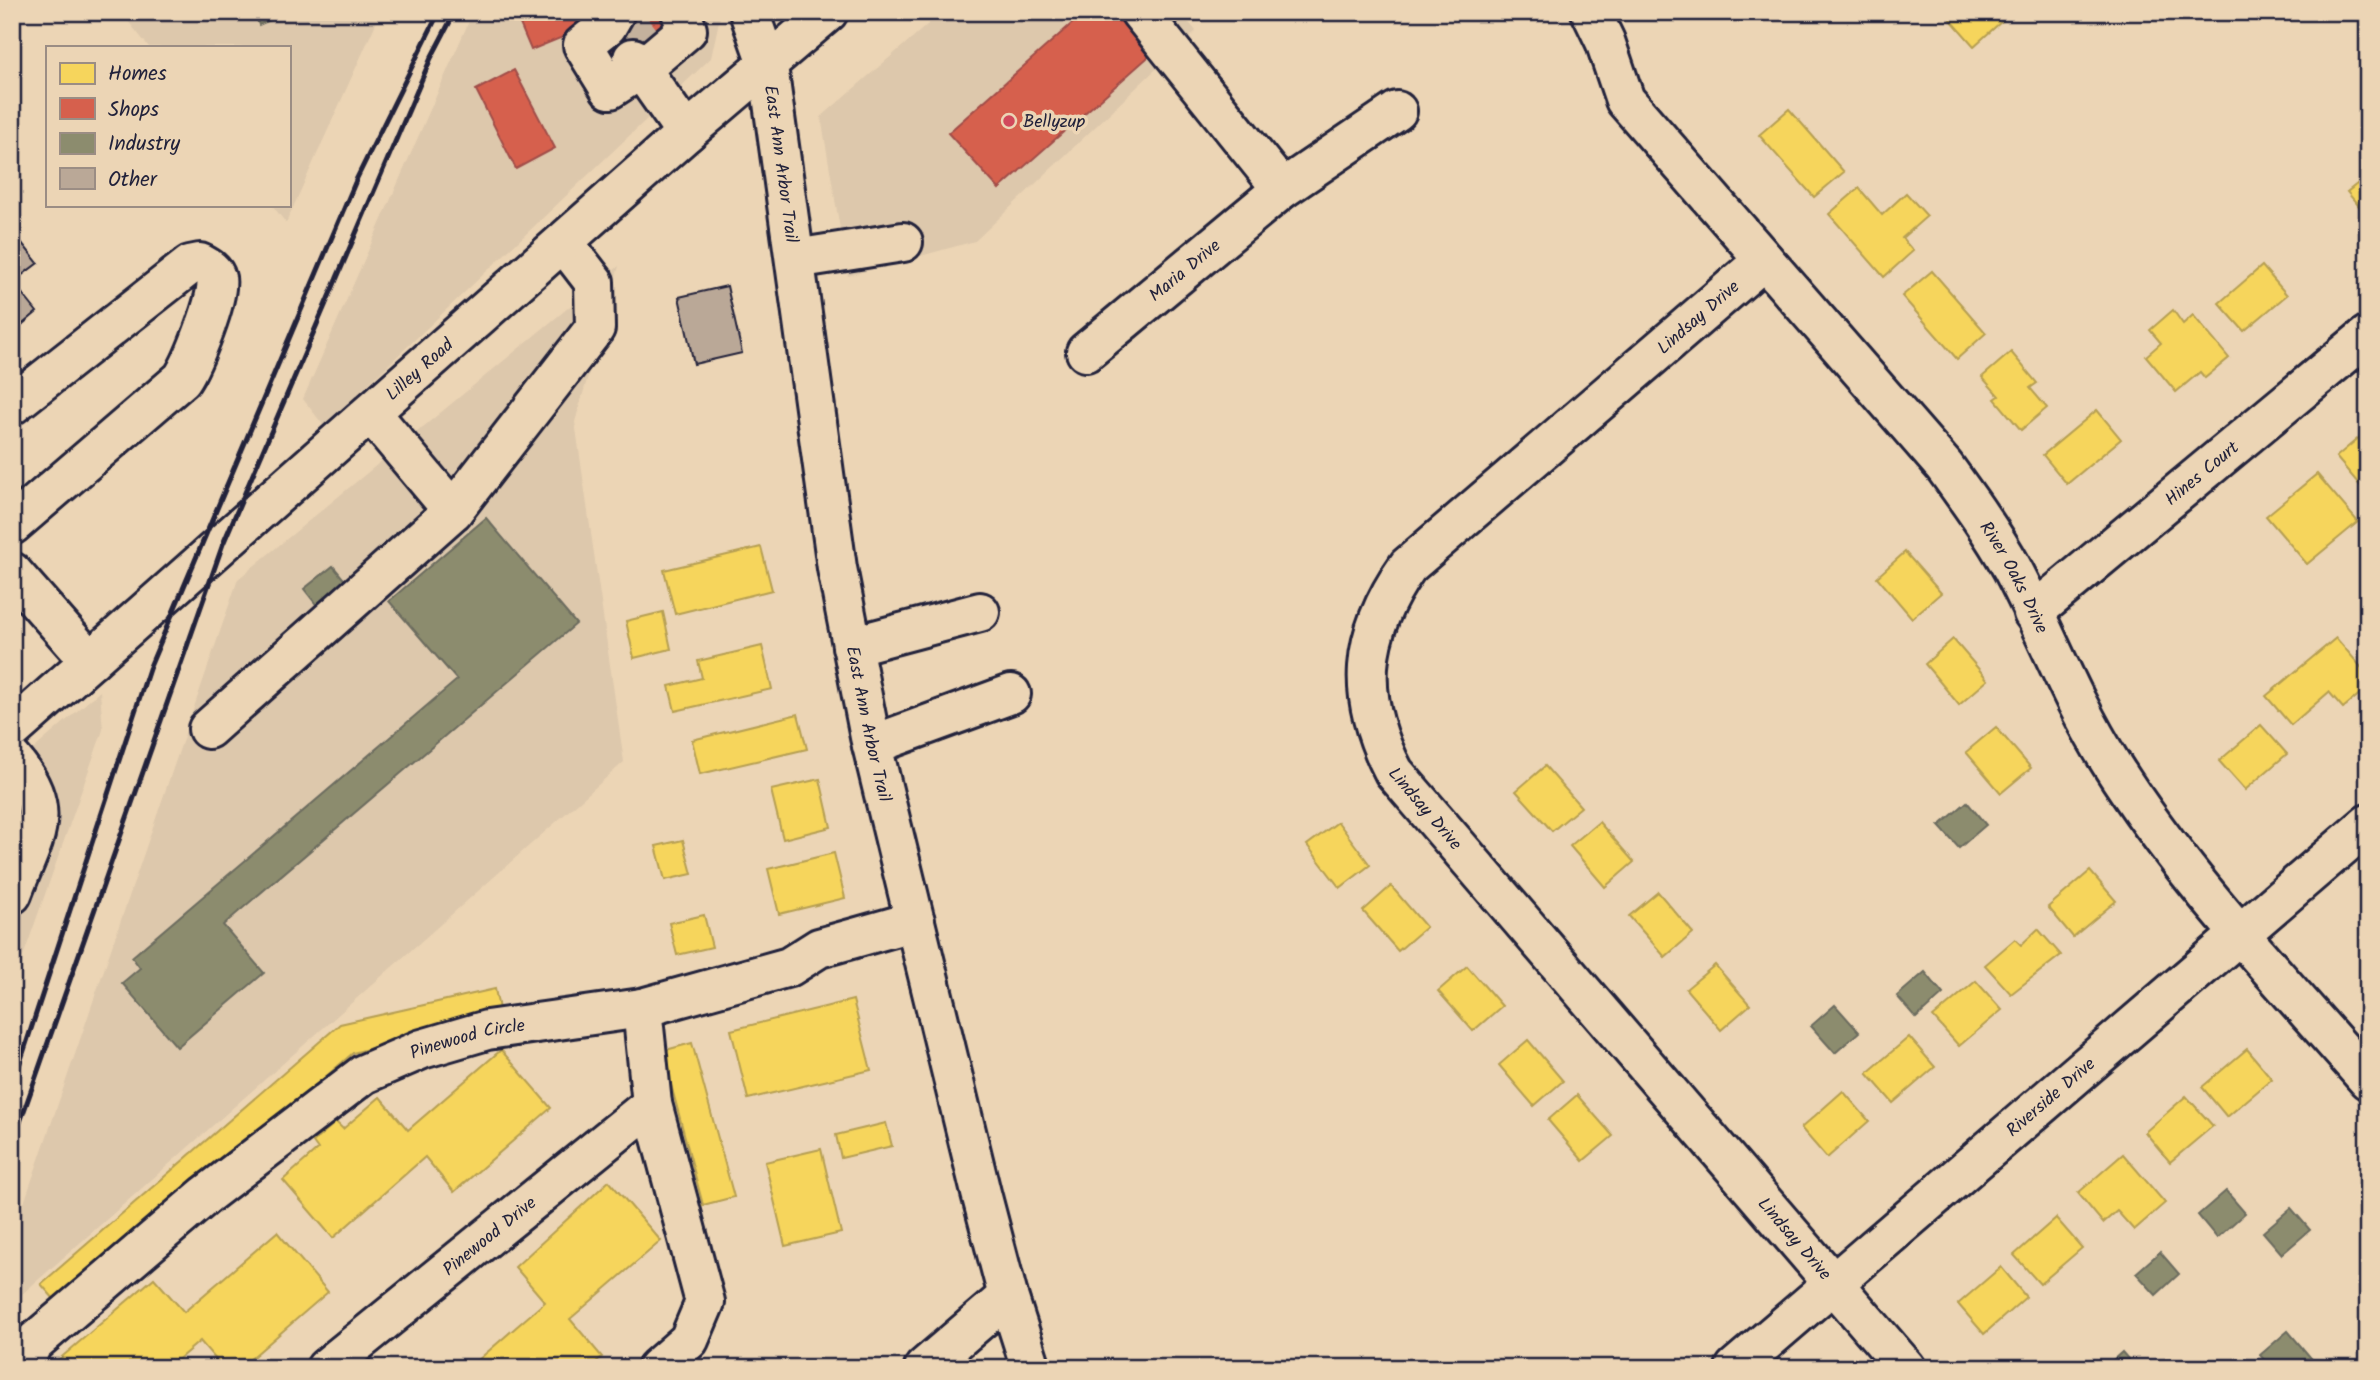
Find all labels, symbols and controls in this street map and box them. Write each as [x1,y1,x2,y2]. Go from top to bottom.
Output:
legend [46,46,290,206]
text: Homes [108,58,167,91]
street label: East Ann Arbor Trail [755,83,805,245]
text: Shops [108,94,159,127]
place label: Bellyzup [1023,108,1085,137]
marker: Bellyzup [1001,113,1017,129]
text: Industry [108,128,180,161]
text: Other [108,164,158,197]
street label: Maria Drive [1143,233,1228,310]
street label: Lindsay Drive [1651,274,1747,363]
street label: Lilley Road [380,331,462,409]
street label: Hines Court [2159,434,2247,514]
street label: River Oaks Drive [1971,516,2055,639]
street label: East Ann Arbor Trail [837,644,898,806]
street label: Lindsay Drive [1380,761,1468,858]
street label: Pinewood Circle [406,1012,527,1069]
street label: Riverside Drive [2000,1051,2103,1145]
street label: Pinewood Drive [437,1190,544,1284]
street label: Lindsay Drive [1749,1191,1838,1288]

